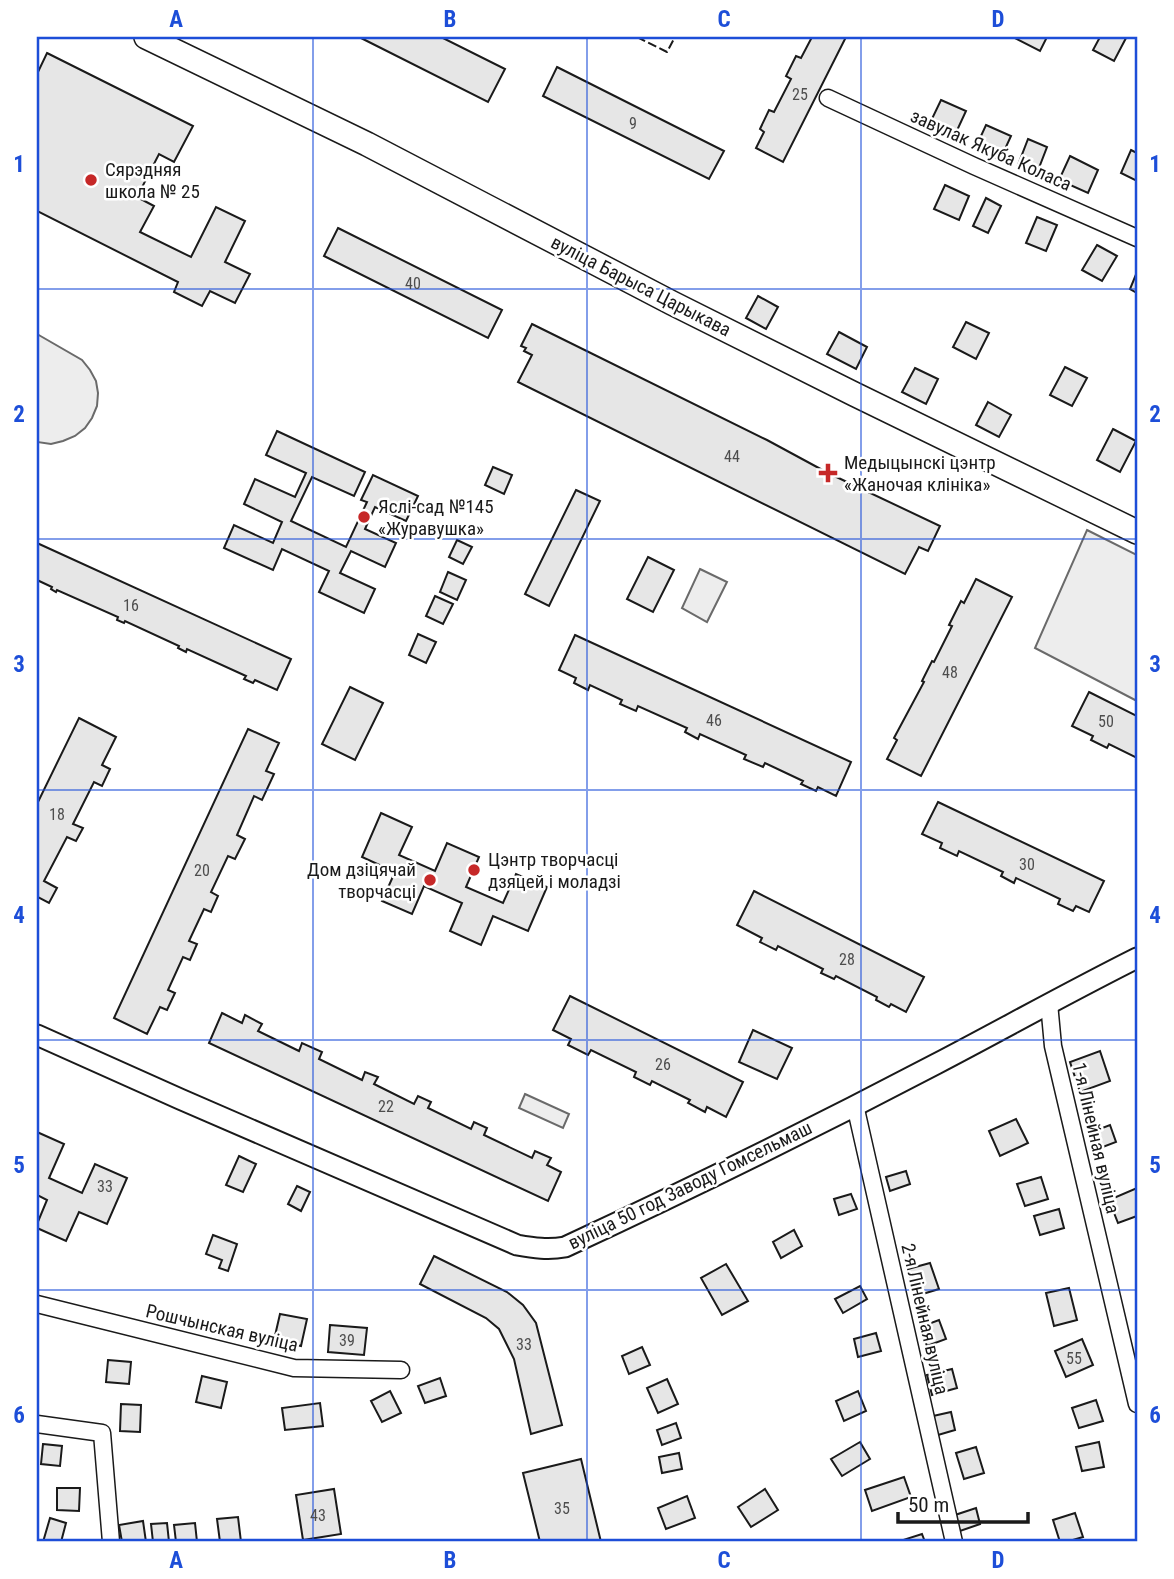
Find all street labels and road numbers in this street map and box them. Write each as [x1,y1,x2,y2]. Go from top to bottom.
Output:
street label: завулак Якуба Коласа [907,104,1075,196]
street label: вуліца Барыса Царыкава [547,231,735,341]
street label: 1-я Лінейная вуліца [1067,1060,1125,1216]
street label: вуліца 50 год Заводу Гомсельмаш [564,1116,816,1254]
street label: 2-я Лінейная вуліца [896,1241,954,1397]
street label: Рошчынская вуліца [144,1299,300,1357]

